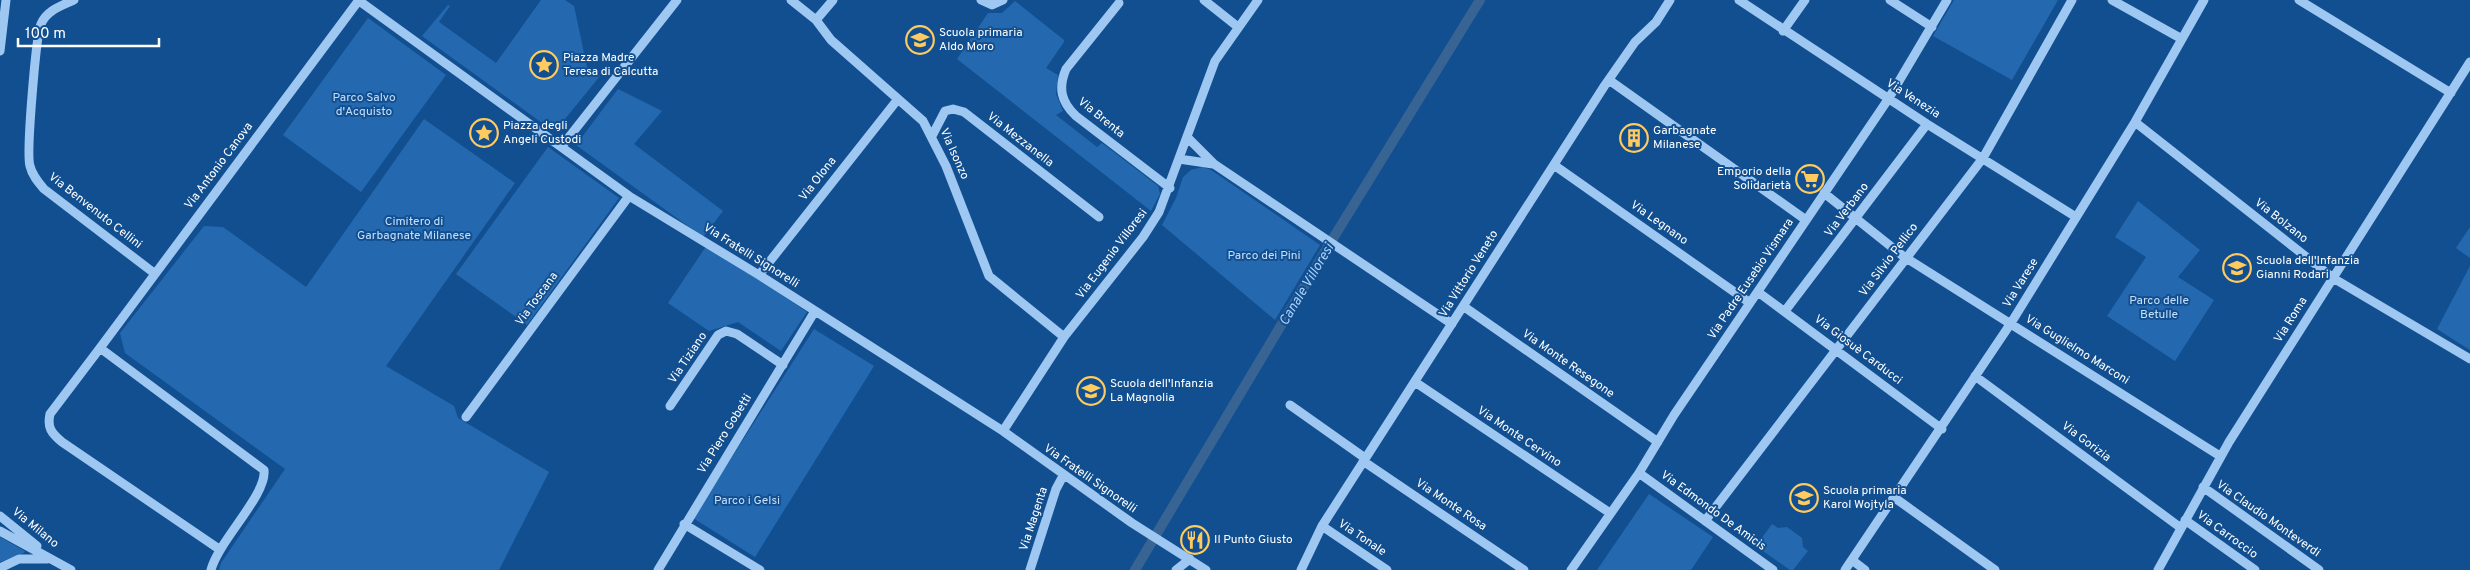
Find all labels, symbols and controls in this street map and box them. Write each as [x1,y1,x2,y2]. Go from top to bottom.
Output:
scale bar [18,15,159,47]
text: 100 m [25,25,66,44]
school or university icon: Scuola primaria Aldo Moro [905,25,935,55]
place label: Scuola primaria Aldo Moro [939,25,1023,55]
place icon: Piazza Madre Teresa di Calcutta [529,50,559,80]
place label: Piazza Madre Teresa di Calcutta [563,50,658,80]
street label: Via Venezia [1883,76,1943,122]
park label: Parco Salvo d'Acquisto [332,90,396,120]
street label: Via Brenta [1074,94,1128,142]
street label: Via Mezzanella [983,109,1057,171]
place icon: Piazza degli Angeli Custodi [469,118,499,148]
place label: Piazza degli Angeli Custodi [503,118,581,148]
street label: Via Antonio Canova [181,119,257,213]
building icon: Garbagnate Milanese [1619,123,1649,153]
place label: Garbagnate Milanese [1653,123,1716,153]
street label: Via Isonzo [936,126,973,183]
street label: Via Olona [796,154,840,204]
place label: Emporio della Solidarietà [1717,164,1791,194]
supermarket icon: Emporio della Solidarietà [1795,164,1825,194]
street label: Via Benvenuto Cellini [45,169,145,253]
street label: Via Verbano [1821,179,1873,241]
street label: Via Bolzano [2251,195,2311,247]
street label: Via Legnano [1627,197,1691,249]
street label: Via Eugenio Villoresi [1073,206,1151,302]
park label: Cimitero di Garbagnate Milanese [357,214,471,244]
street label: Via Padre Eusebio Vismara [1704,215,1798,343]
street label: Via Fratelli Signorelli [700,220,802,292]
street label: Via Silvio Pellico [1856,220,1922,300]
street label: Via Vittorio Veneto [1436,227,1502,321]
water label: Canale Villoresi [1276,240,1339,329]
park label: Parco dei Pini [1227,248,1301,264]
school or university icon: Scuola dell'Infanzia Gianni Rodari [2222,253,2252,283]
place label: Scuola dell'Infanzia Gianni Rodari [2256,253,2359,283]
street label: Via Varese [1999,255,2043,311]
street label: Via Toscana [512,269,562,329]
park label: Parco delle Betulle [2129,293,2189,323]
street label: Via Roma [2271,294,2311,346]
street label: Via Giosuè Carducci [1811,311,1905,389]
street label: Via Guglielmo Marconi [2022,311,2132,389]
street label: Via Monte Resegone [1519,326,1617,402]
street label: Via Tiziano [665,329,711,387]
school or university icon: Scuola dell'Infanzia La Magnolia [1076,376,1106,406]
place label: Scuola dell'Infanzia La Magnolia [1110,376,1213,406]
street label: Via Piero Gobetti [694,391,756,477]
street label: Via Monte Cervino [1474,403,1565,471]
street label: Via Gorizia [2058,418,2114,466]
street label: Via Fratelli Signorelli [1040,441,1140,517]
street label: Via Edmondo De Amicis [1657,467,1769,555]
street label: Via Monte Rosa [1412,475,1490,535]
street label: Via Claudio Monteverdi [2213,477,2323,561]
school or university icon: Scuola primaria Karol Wojtyla [1789,483,1819,513]
place label: Scuola primaria Karol Wojtyla [1823,483,1907,513]
street label: Via Magenta [1016,485,1052,553]
park label: Parco i Gelsi [714,493,780,509]
street label: Via Milano [8,504,62,552]
street label: Via Carroccio [2193,507,2261,563]
street label: Via Tonale [1335,516,1389,560]
restaurant icon: Il Punto Giusto [1180,525,1210,555]
place label: Il Punto Giusto [1214,532,1293,548]

